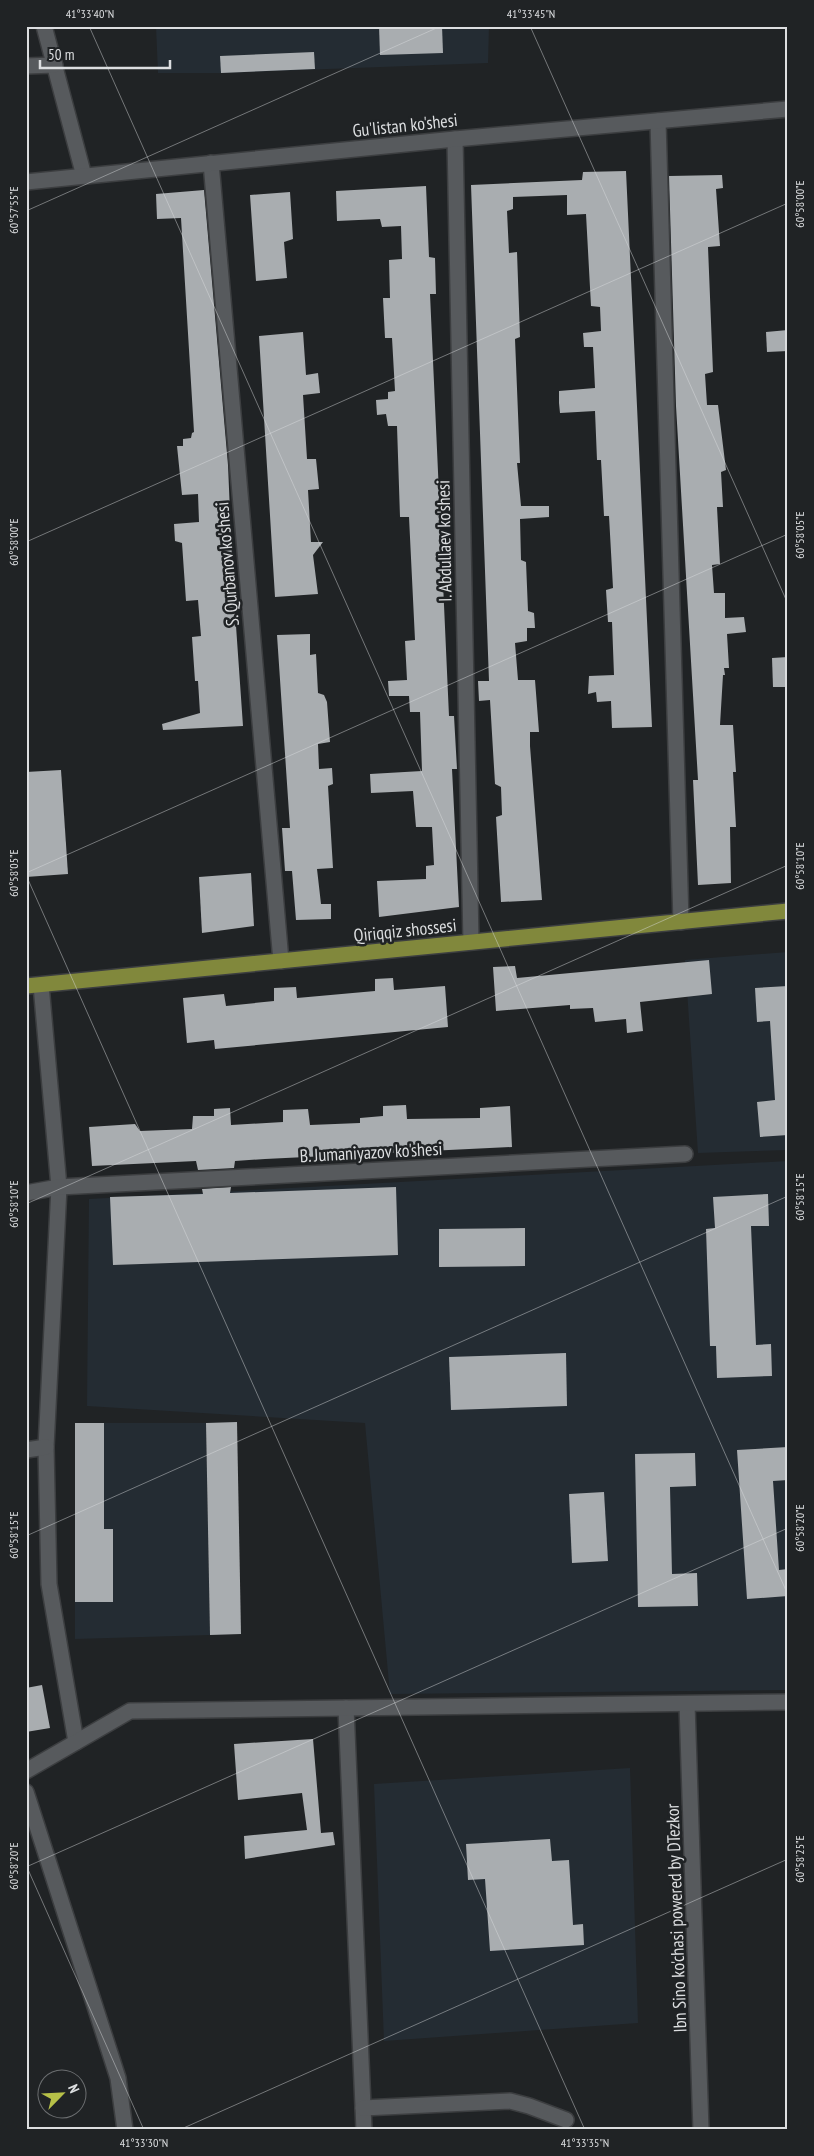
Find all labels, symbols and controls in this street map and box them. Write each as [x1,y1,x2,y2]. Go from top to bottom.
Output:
text: 41°33'40"N [66,6,114,21]
text: 41°33'45"N [507,6,555,21]
scale bar [40,38,170,70]
text: 50 m [48,45,74,64]
street label: Gu'listan ko'shesi [351,108,459,142]
text: 60°58'00"E [792,180,807,228]
text: 60°57'55"E [6,186,21,234]
street label: I. Abdullaev ko'shesi [431,480,457,602]
street label: S. Qurbanov ko'shesi [210,501,244,627]
text: 60°58'05"E [792,511,807,559]
text: 60°58'00"E [6,518,21,566]
text: 60°58'10"E [792,842,807,890]
text: 60°58'05"E [6,849,21,897]
street label: Qiriqqiz shossesi [352,913,458,947]
street label: B. Jumaniyazov ko'shesi [299,1137,443,1167]
text: 60°58'15"E [792,1173,807,1221]
text: 60°58'10"E [6,1180,21,1228]
text: 60°58'20"E [792,1504,807,1552]
text: 60°58'15"E [6,1511,21,1559]
street label: Ibn Sino ko'chasi powered by DTezkor [661,1803,691,2033]
text: 60°58'25"E [792,1835,807,1883]
text: 60°58'20"E [6,1842,21,1890]
north arrow [38,2068,88,2118]
text: N [64,2082,84,2096]
text: 41°33'30"N [120,2135,168,2150]
text: 41°33'35"N [561,2135,609,2150]

